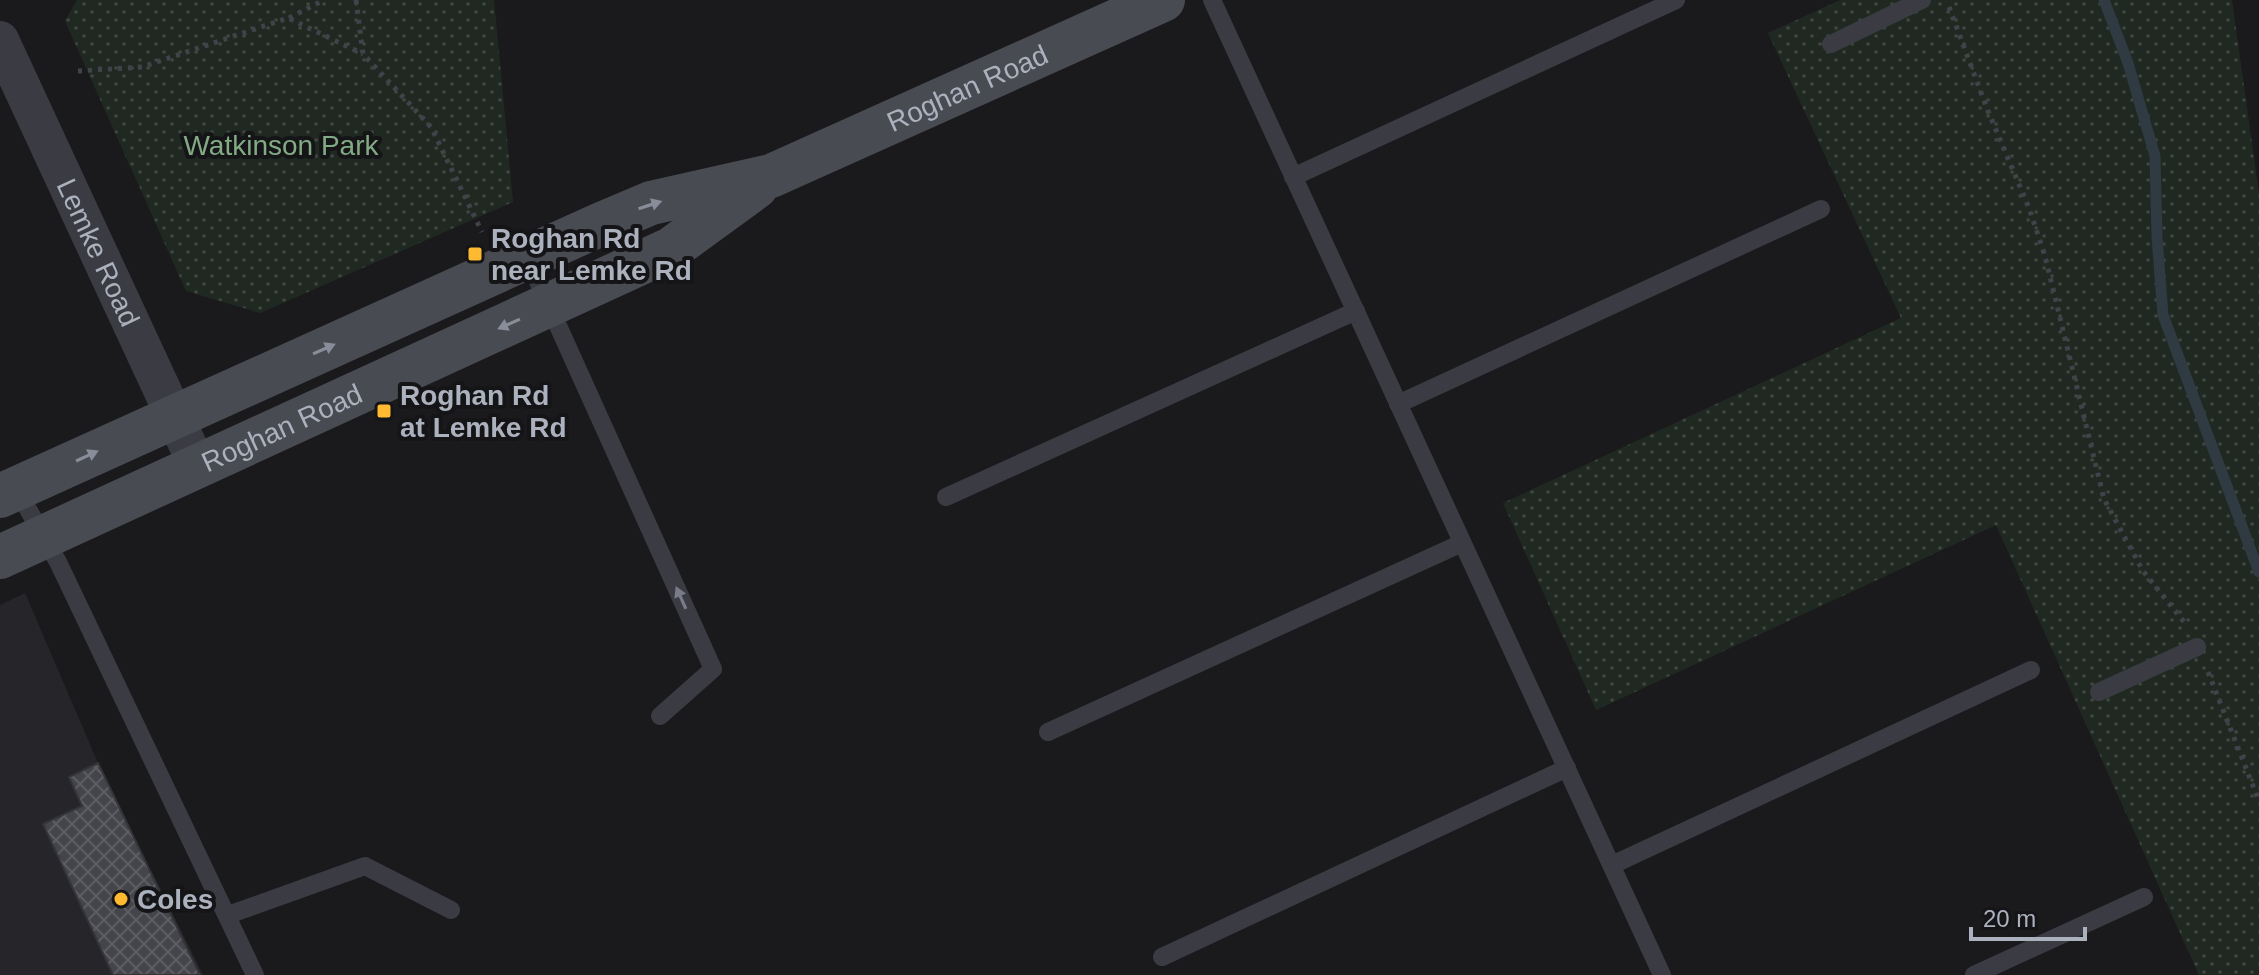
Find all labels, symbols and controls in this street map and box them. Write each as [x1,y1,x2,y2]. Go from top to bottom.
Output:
street label: Roghan Road [882,38,1052,137]
park label: Watkinson Park [183,130,380,161]
street label: Lemke Road [51,174,146,331]
one-way arrow [639,198,663,211]
place label: Roghan Rd near Lemke Rd [491,223,692,286]
marker: Roghan Rd near Lemke Rd [466,245,484,263]
one-way arrow [497,317,521,330]
one-way arrow [312,342,336,355]
street label: Roghan Road [197,378,367,478]
place label: Roghan Rd at Lemke Rd [400,380,567,443]
marker: Roghan Rd at Lemke Rd [375,402,393,420]
one-way arrow [75,449,99,463]
one-way arrow [674,587,688,610]
place label: Coles [137,884,213,915]
marker: Coles [112,890,130,908]
scale bar [1971,891,2085,941]
text: 20 m [1983,905,2036,932]

